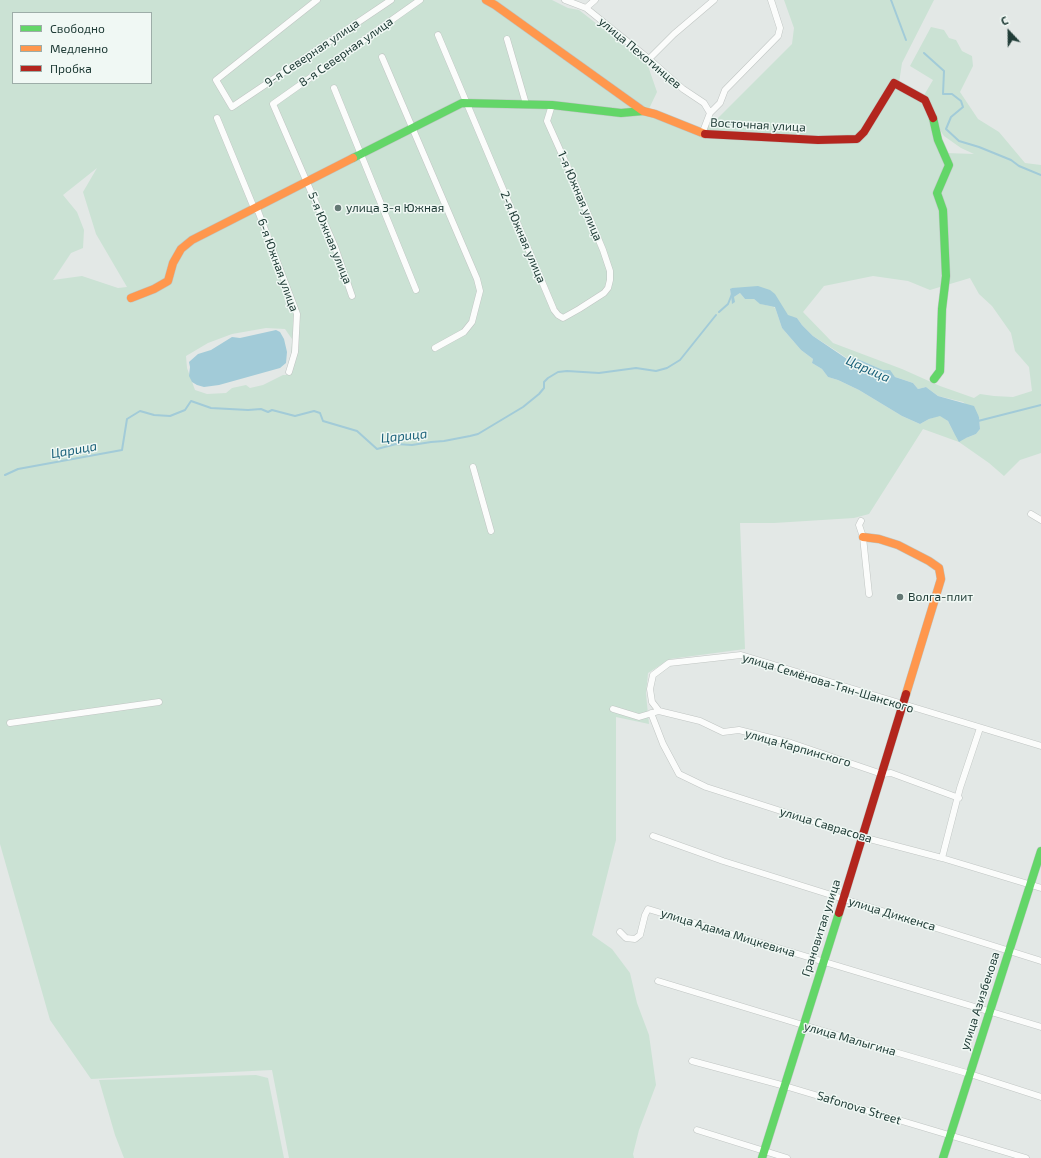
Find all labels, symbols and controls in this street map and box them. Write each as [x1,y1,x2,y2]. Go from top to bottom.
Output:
legend [12,12,152,84]
north arrow [989,12,1029,52]
text: С [999,13,1010,28]
street label: 8-я Северная улица [296,14,396,90]
street label: улица Пехотинцев [596,14,684,92]
street label: 9-я Северная улица [262,16,362,90]
text: Свободно [50,21,105,35]
text: Медленно [50,41,108,55]
text: Пробка [50,61,92,75]
street label: Восточная улица [710,115,806,135]
street label: 1-я Южная улица [555,149,605,243]
street label: 2-я Южная улица [497,189,549,285]
street label: 5-я Южная улица [305,190,355,286]
place label: улица 3-я Южная [346,201,444,215]
marker: улица 3-я Южная [333,203,343,213]
street label: 6-я Южная улица [254,216,302,314]
water label: Царица [844,352,892,386]
water label: Царица [380,426,428,446]
water label: Царица [50,438,98,462]
place label: Волга-плит [908,590,973,604]
marker: Волга-плит [895,592,905,602]
street label: улица Семёнова-Тян-Шанского [740,650,916,716]
street label: улица Карпинского [743,726,853,770]
street label: улица Саврасова [778,804,874,846]
street label: Грановитая улица [798,878,844,978]
street label: улица Диккенса [847,894,937,934]
street label: улица Адама Мицкевича [659,906,797,960]
street label: улица Азизбекова [957,950,1003,1052]
street label: улица Малыгина [802,1019,898,1059]
street label: Safonova Street [815,1088,903,1128]

